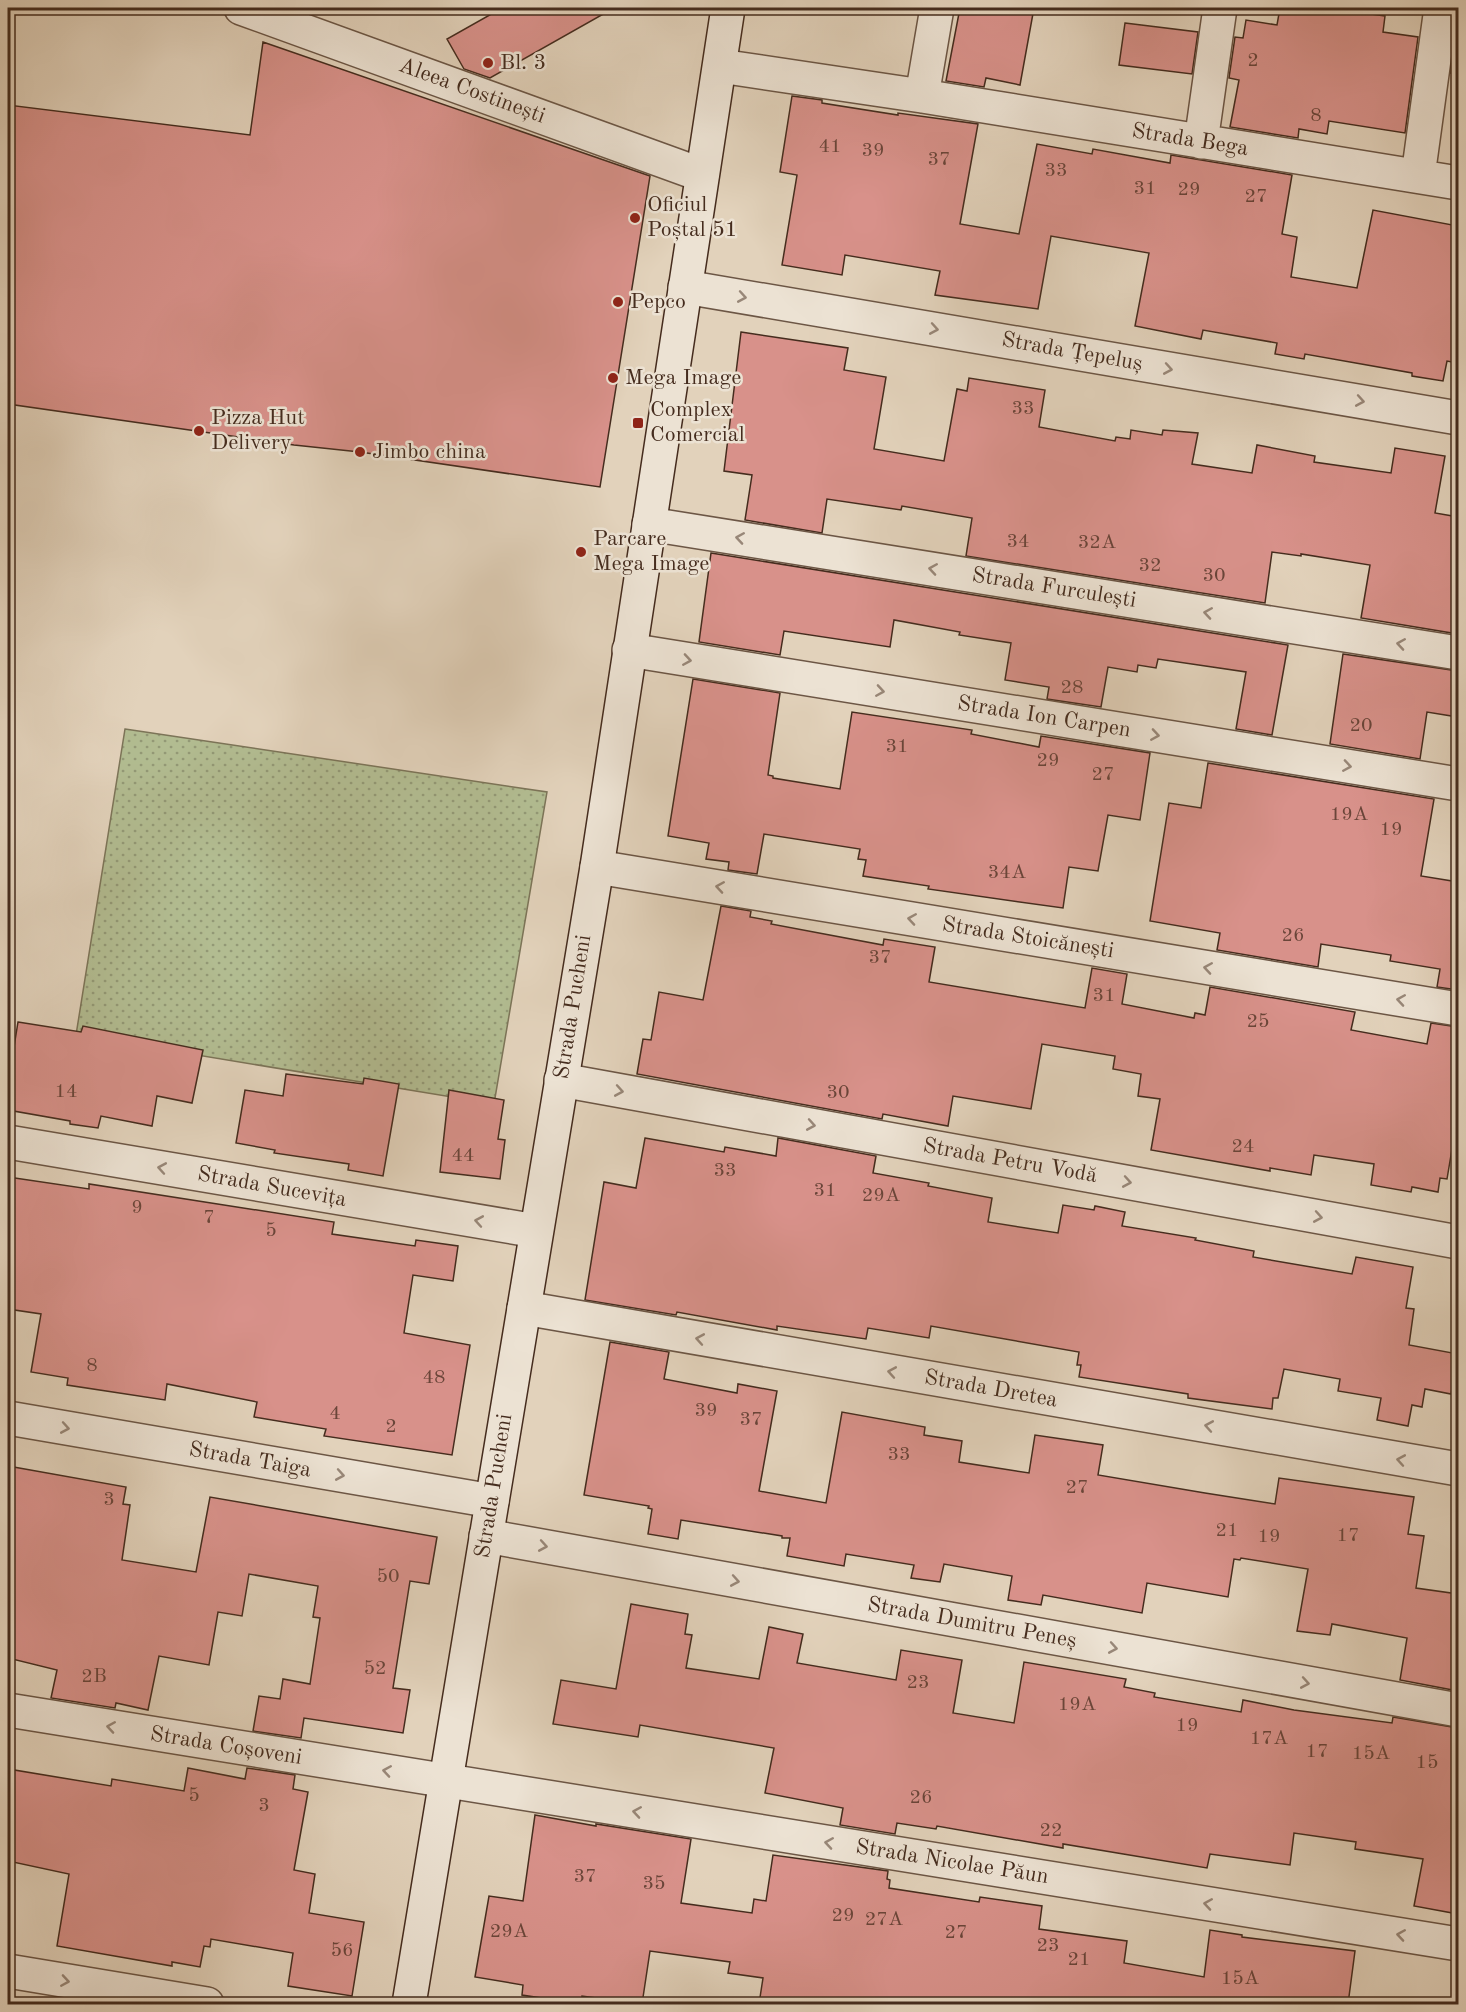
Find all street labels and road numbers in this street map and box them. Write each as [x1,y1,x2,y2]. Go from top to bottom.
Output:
street label: Aleea Costinești [396,54,548,129]
street label: Strada Bega [1130,120,1250,160]
street label: Strada Țepeluș [1000,329,1144,376]
street label: Strada Furculești [970,564,1138,613]
street label: Strada Ion Carpen [956,692,1132,742]
street label: Strada Stoicănești [940,914,1115,963]
street label: Strada Pucheni [551,933,595,1081]
street label: Strada Petru Vodă [921,1135,1099,1187]
street label: Strada Sucevița [196,1163,348,1212]
street label: Strada Dretea [923,1366,1059,1412]
street label: Strada Pucheni [472,1412,516,1560]
street label: Strada Taiga [187,1438,313,1482]
street label: Strada Dumitru Peneș [865,1594,1078,1653]
street label: Strada Coșoveni [148,1723,304,1770]
street label: Strada Nicolae Păun [854,1836,1050,1888]

